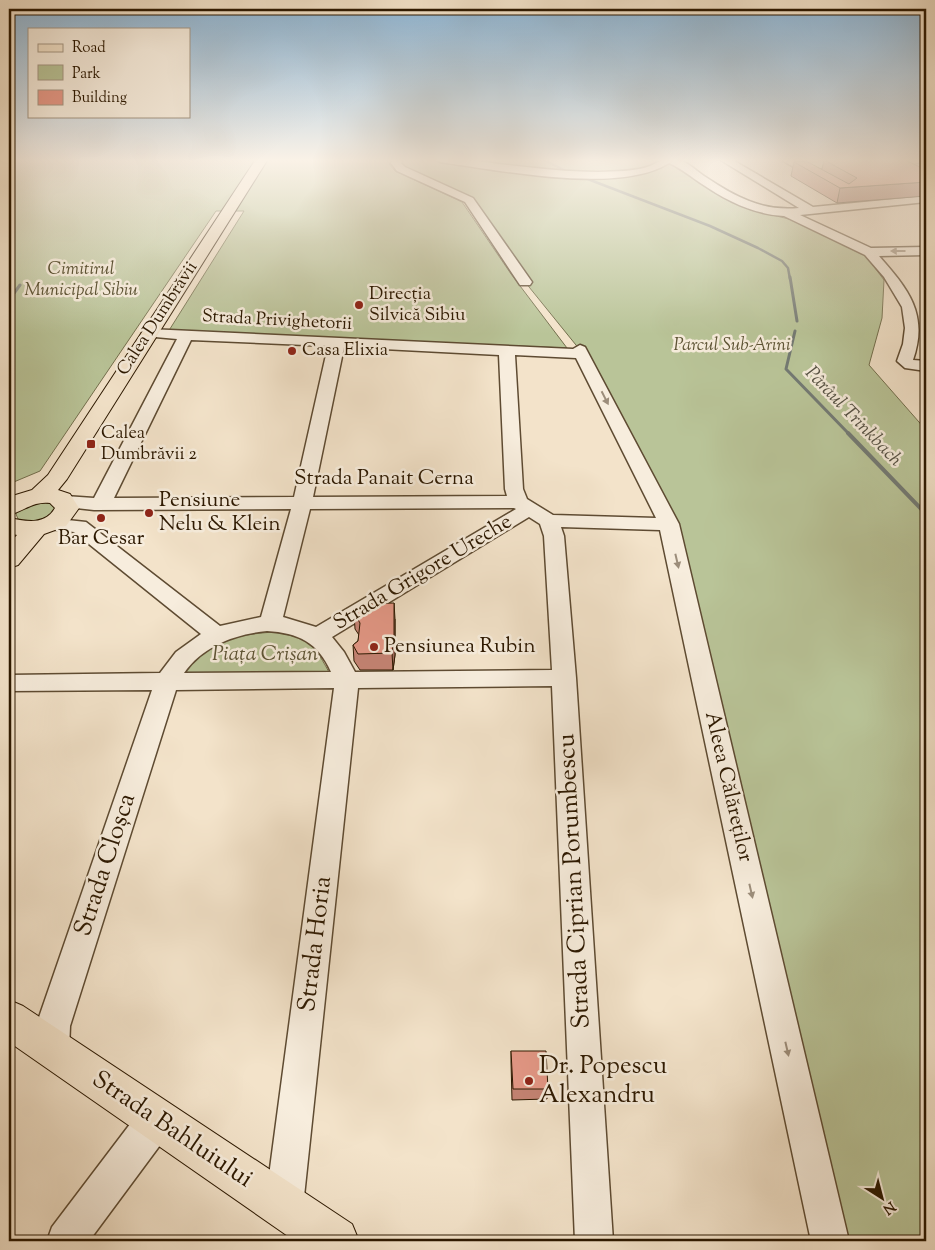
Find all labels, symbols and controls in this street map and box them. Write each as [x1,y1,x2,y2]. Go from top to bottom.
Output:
legend [28,28,190,118]
text: Road [72,38,106,59]
text: Park [72,64,101,85]
text: Building [72,88,127,109]
one-way arrow [889,247,905,255]
park label: Cimitirul Municipal Sibiu [24,257,138,304]
street label: Calea Dumbrăvii [111,257,205,381]
place label: Direcția Silvică Sibiu [369,282,465,329]
marker: Direcția Silvică Sibiu [353,299,365,311]
street label: Strada Privighetorii [201,304,353,338]
park label: Parcul Sub-Arini [673,333,791,359]
place label: Casa Elixia [302,338,388,364]
marker: Casa Elixia [286,345,298,357]
water label: Pârâul Trinkbach [798,361,908,474]
one-way arrow [601,391,609,405]
place label: Calea Dumbrăvii 2 [101,421,197,468]
marker: Calea Dumbrăvii 2 [85,438,97,450]
street label: Strada Panait Cerna [294,464,474,494]
place label: Pensiune Nelu & Klein [159,486,281,540]
marker: Pensiune Nelu & Klein [143,507,155,519]
street label: Strada Grigore Ureche [328,508,518,638]
marker: Bar Cesar [95,512,107,524]
place label: Bar Cesar [58,524,144,554]
one-way arrow [673,554,681,569]
place label: Pensiunea Rubin [384,632,536,662]
park label: Piața Crișan [212,640,318,670]
marker: Pensiunea Rubin [368,641,380,653]
street label: Aleea Călăreților [696,709,760,865]
street label: Strada Ciprian Porumbescu [549,733,601,1029]
street label: Strada Cloșca [66,789,146,941]
street label: Strada Horia [290,874,342,1014]
one-way arrow [747,883,755,898]
one-way arrow [783,1042,791,1057]
place label: Dr. Popescu Alexandru [539,1049,667,1114]
street label: Strada Bahluiului [84,1063,260,1197]
marker: Dr. Popescu Alexandru [523,1075,535,1087]
north arrow [858,1172,908,1222]
text: N [878,1196,899,1218]

